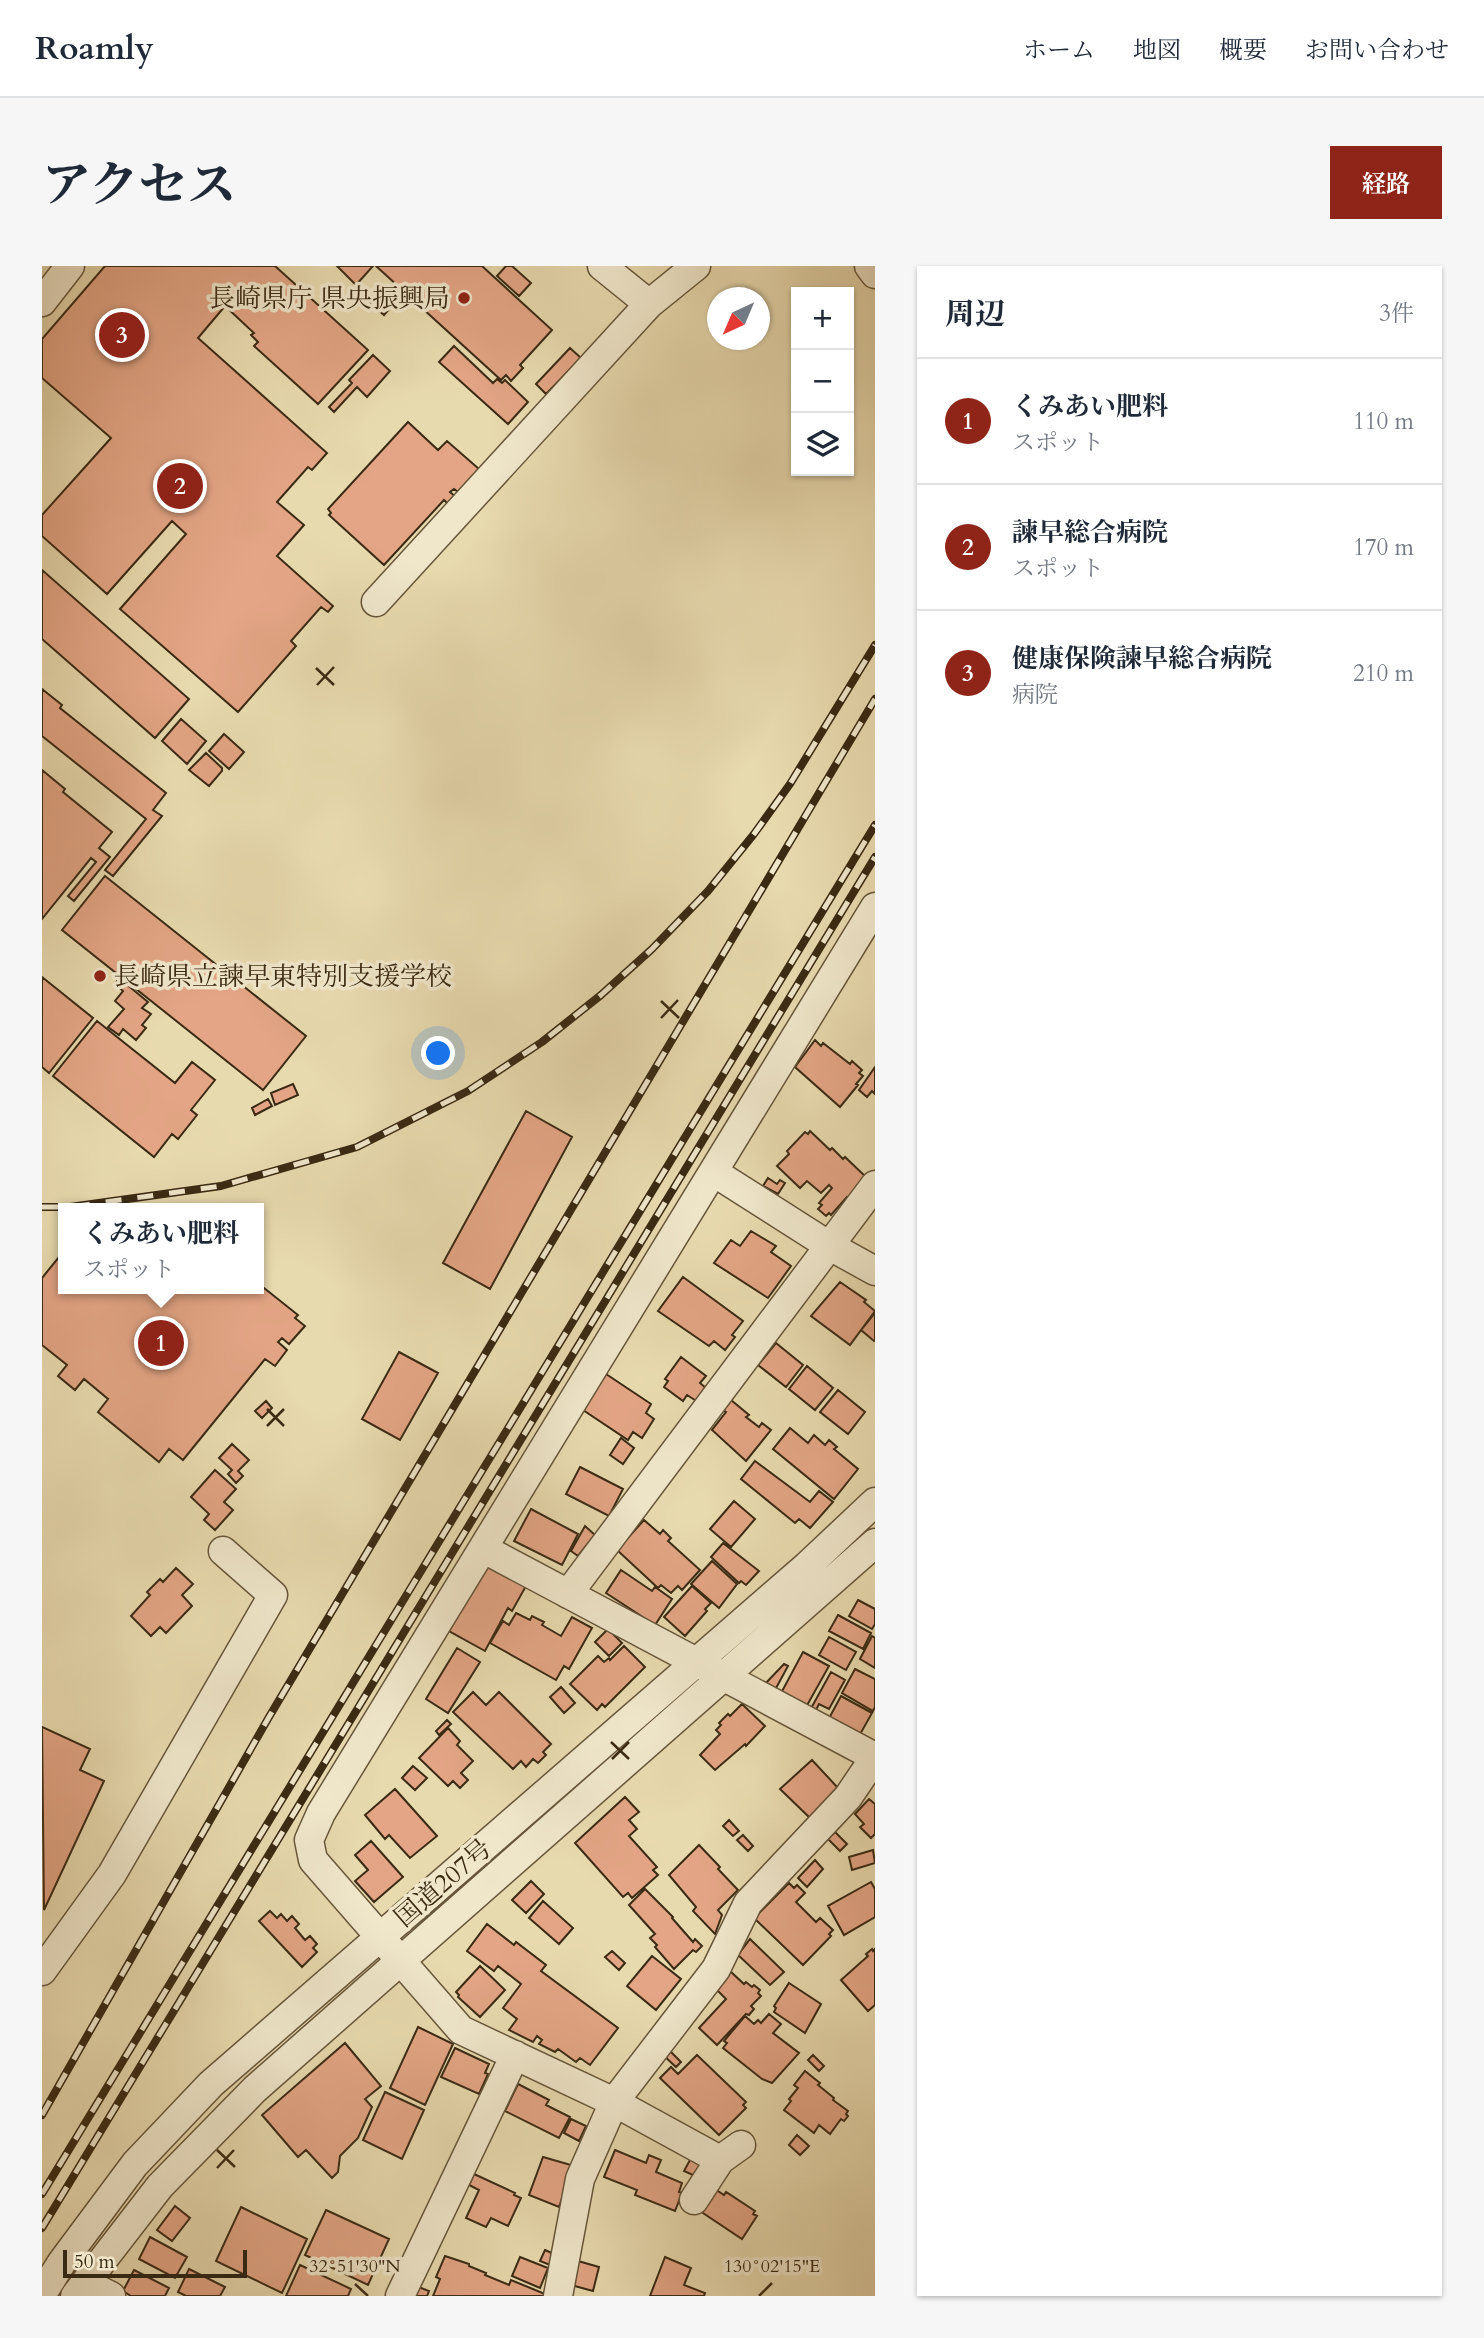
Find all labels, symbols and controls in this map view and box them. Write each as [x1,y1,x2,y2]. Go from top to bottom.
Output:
text: Roamly [35,26,154,71]
text: ホーム [1023,34,1095,67]
text: 地図 [1133,34,1181,67]
text: 概要 [1219,34,1267,67]
text: お問い合わせ [1305,34,1449,67]
button: 経路 [1330,146,1442,219]
text: アクセス [42,152,237,219]
place label: 長崎県庁 県央振興局 [209,281,450,316]
north arrow [707,287,770,350]
map controls [791,287,854,476]
button: + [791,287,854,350]
marker: 長崎県庁 県央振興局 [456,290,472,306]
text: 周辺 [945,294,1005,335]
text: 3件 [1379,298,1414,329]
pin: 3 [99,309,145,361]
button: − [791,350,854,413]
text: くみあい肥料 [1012,389,1168,424]
text: 1 [962,406,974,437]
text: 110 m [1353,406,1414,437]
button: layers [791,413,854,476]
text: スポット [1012,427,1104,458]
pin: 2 [157,460,203,512]
text: 諫早総合病院 [1012,515,1168,550]
text: 2 [962,532,974,563]
text: 170 m [1353,532,1414,563]
text: スポット [1012,553,1104,584]
text: 健康保険諫早総合病院 [1012,641,1272,676]
text: 3 [962,658,974,689]
text: 210 m [1353,658,1414,689]
text: 病院 [1012,679,1058,710]
place label: 長崎県立諫早東特別支援学校 [114,959,452,994]
marker: 長崎県立諫早東特別支援学校 [92,968,108,984]
your location [421,1036,455,1070]
popup [58,1203,264,1294]
text: くみあい肥料 [83,1216,239,1251]
text: スポット [83,1254,175,1285]
pin: 1 [138,1317,184,1369]
street label: 国道207号 [387,1831,499,1935]
scale bar [63,2247,247,2279]
text: 50 m [74,2249,115,2275]
text: 32°51'30"N [309,2254,401,2279]
text: 130°02'15"E [724,2254,820,2279]

